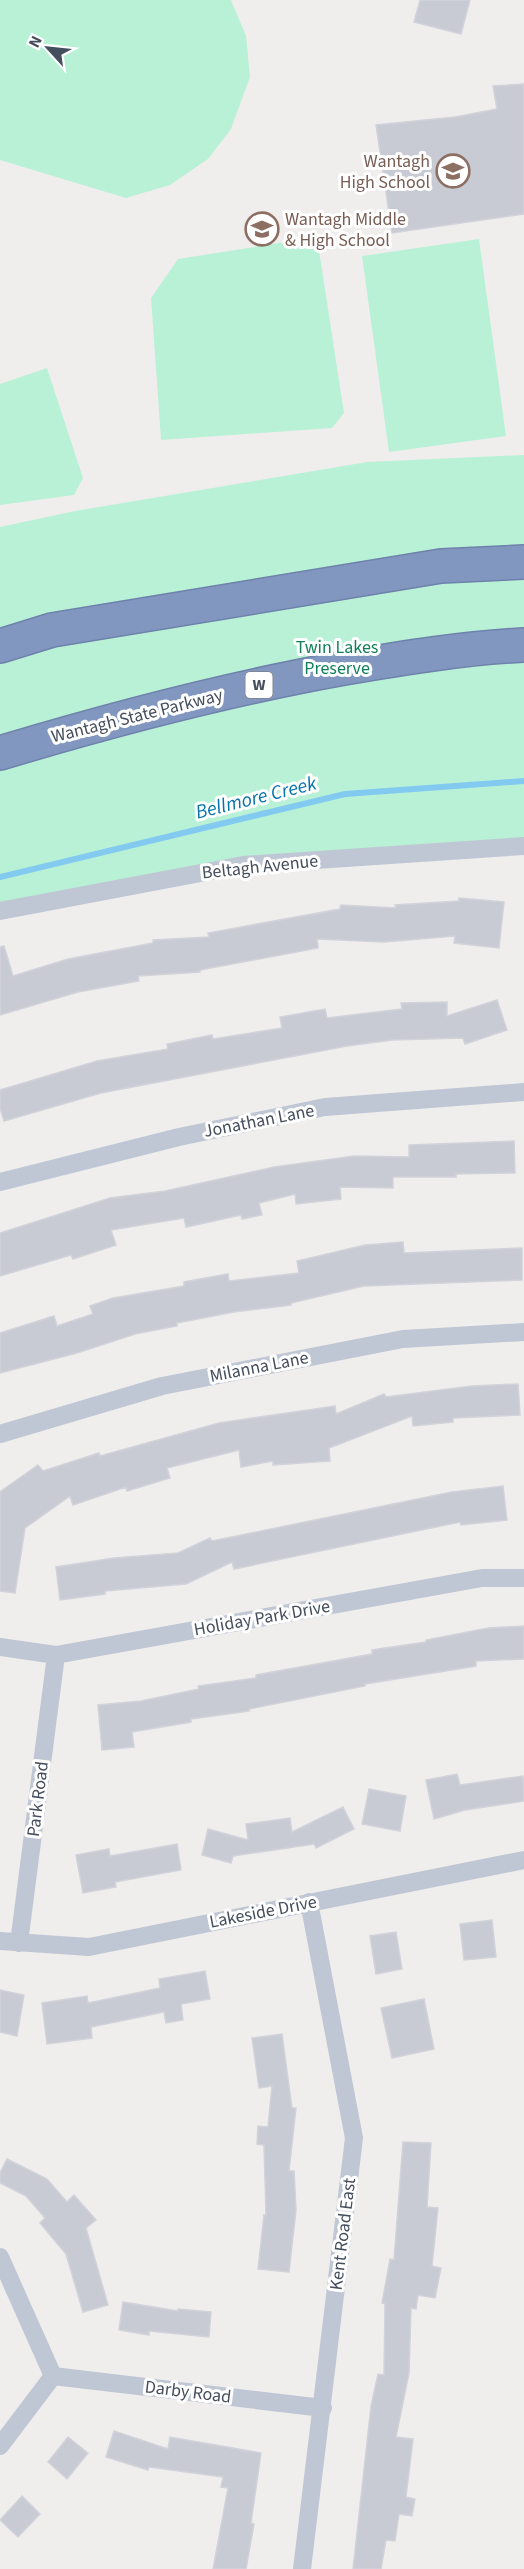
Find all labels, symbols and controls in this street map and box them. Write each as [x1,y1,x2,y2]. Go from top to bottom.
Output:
north arrow [18,18,78,78]
text: N [23,32,48,51]
place label: Wantagh High School [340,149,430,195]
school or university icon: Wantagh High School [435,153,471,189]
place label: Wantagh Middle & High School [285,207,406,253]
school or university icon: Wantagh Middle & High School [244,211,280,247]
park label: Twin Lakes Preserve [296,635,378,681]
road number: W [246,672,272,698]
street label: Wantagh State Parkway [49,682,226,749]
water label: Bellmore Creek [193,769,320,827]
street label: Beltagh Avenue [201,848,319,886]
street label: Jonathan Lane [202,1098,316,1144]
street label: Milanna Lane [207,1345,311,1389]
street label: Holiday Park Drive [192,1594,332,1642]
street label: Park Road [21,1760,55,1838]
street label: Lakeside Drive [207,1889,319,1935]
street label: Kent Road East [324,2176,362,2292]
street label: Darby Road [143,2374,233,2410]

